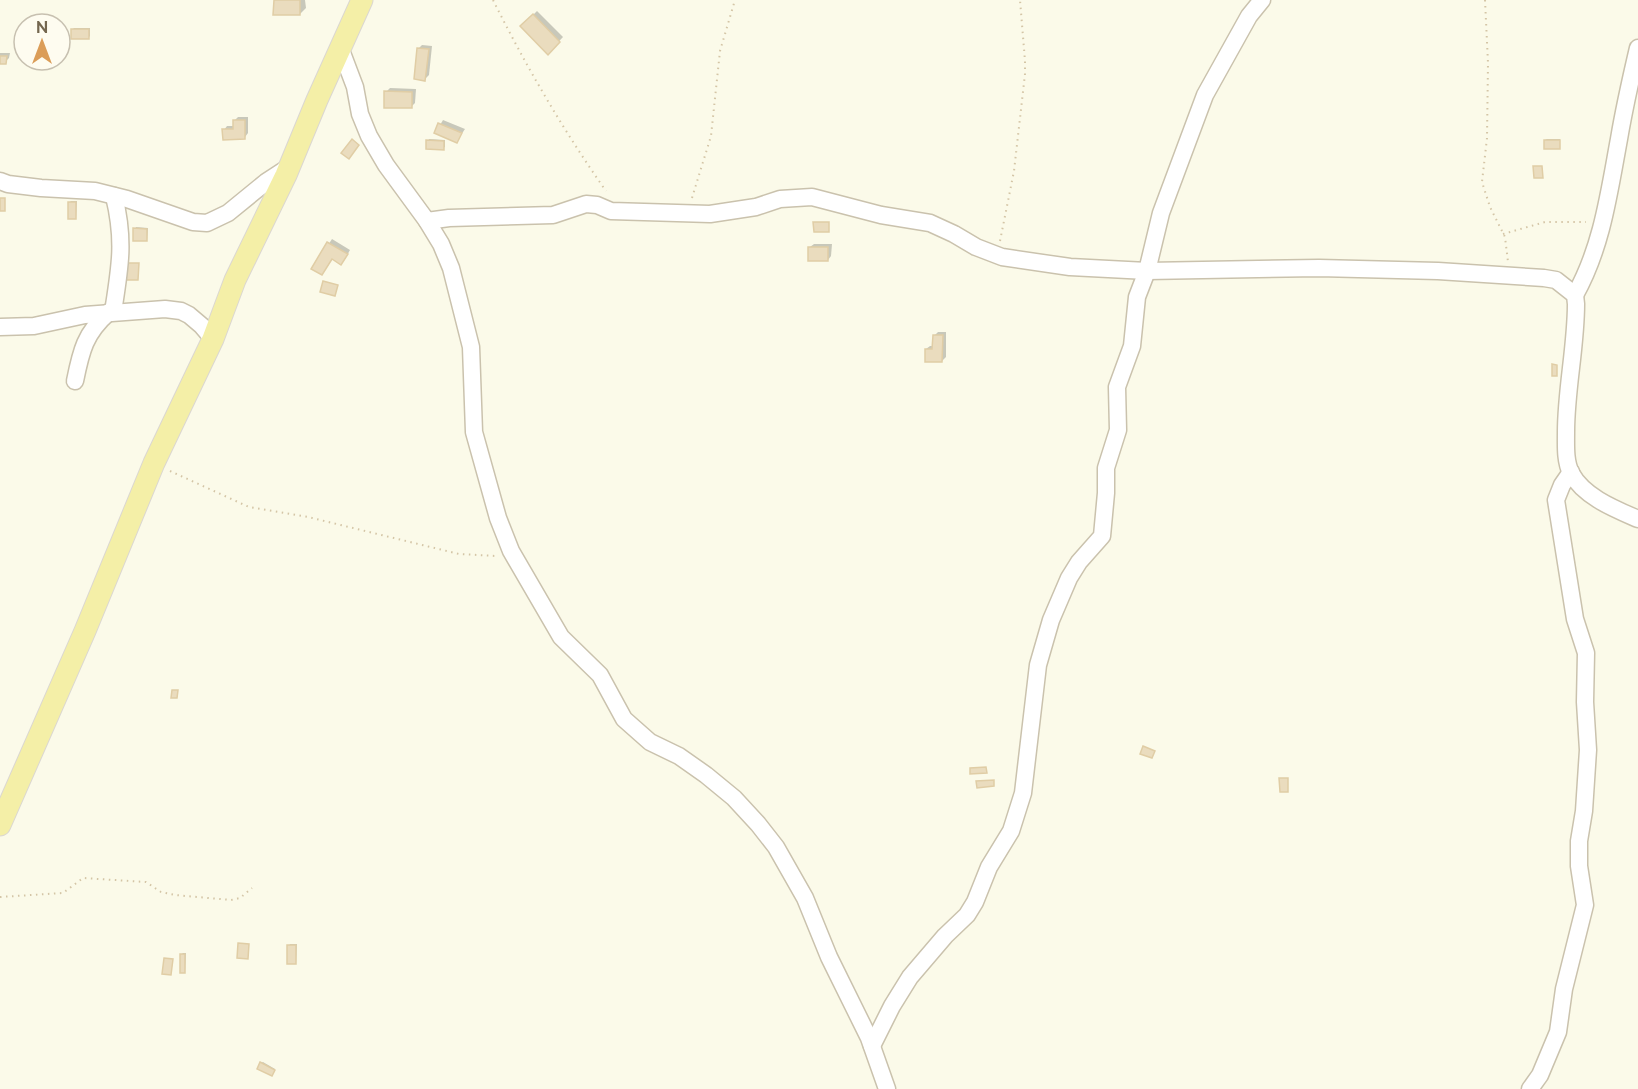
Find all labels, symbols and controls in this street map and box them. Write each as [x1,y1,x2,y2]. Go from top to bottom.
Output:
north arrow [12,12,72,72]
text: N [36,18,48,37]

